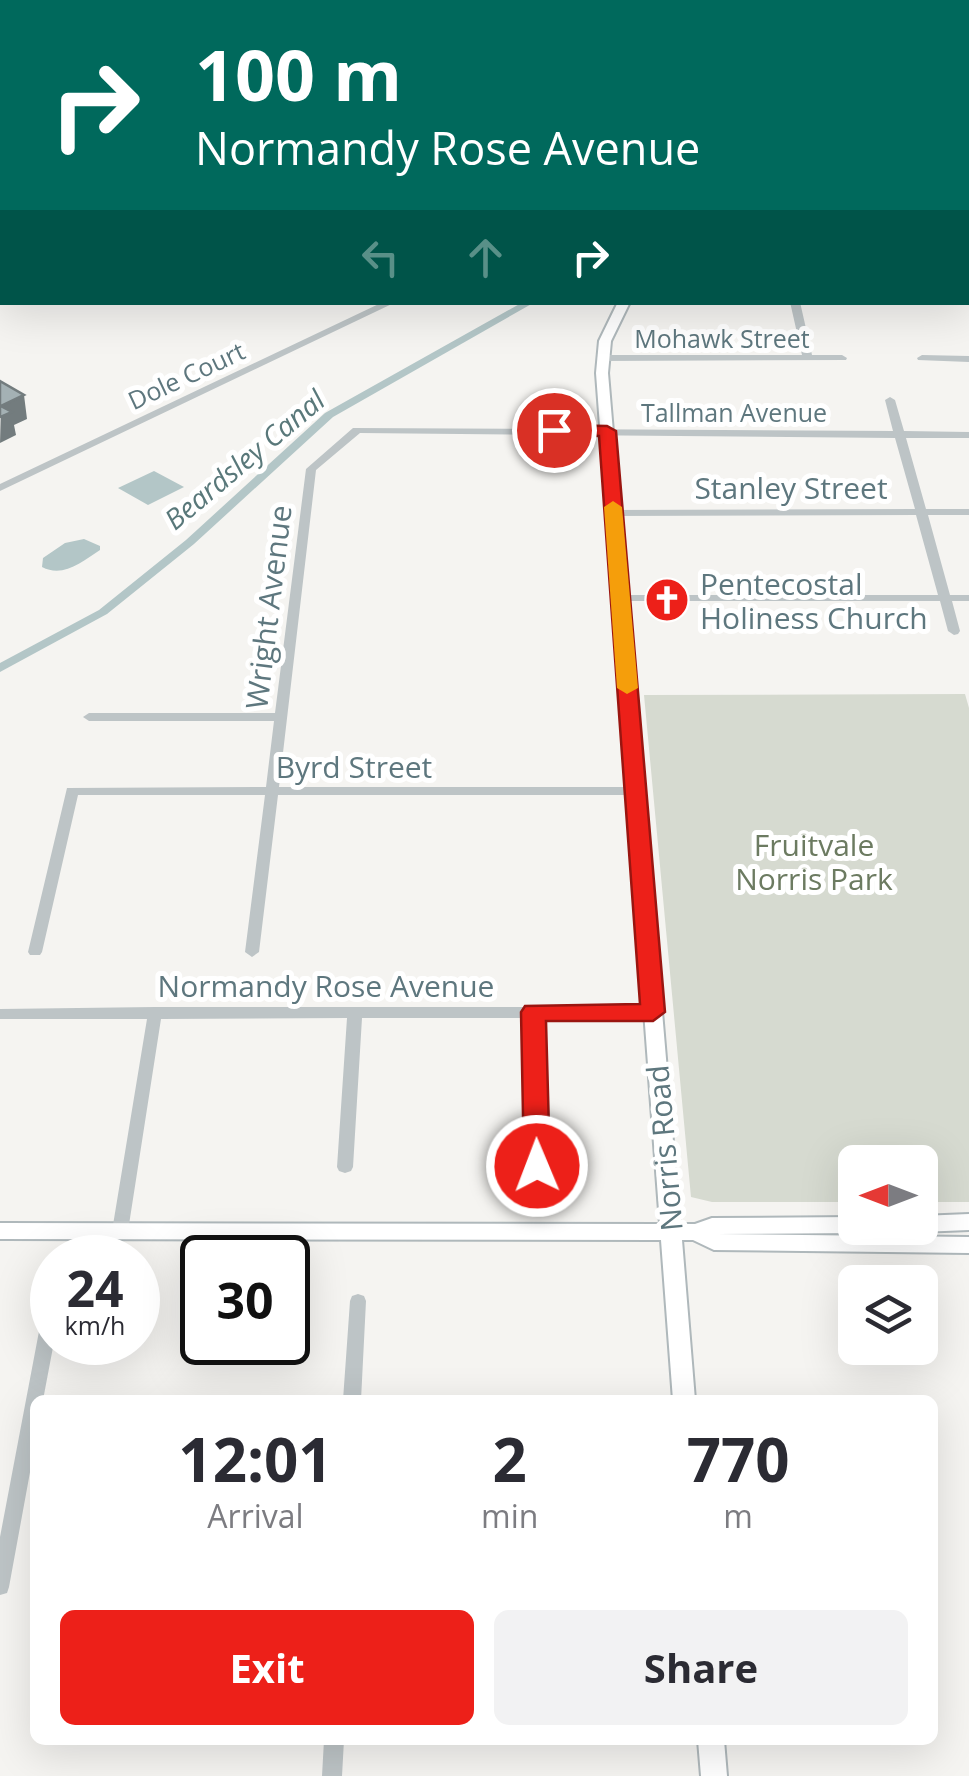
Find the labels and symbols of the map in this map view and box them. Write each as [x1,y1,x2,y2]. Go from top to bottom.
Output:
street label: Mohawk Street [634,321,810,355]
street label: Dole Court [122,333,250,417]
water label: Beardsley Canal [156,380,333,537]
pin [512,388,597,473]
street label: Tallman Avenue [641,395,827,429]
street label: Stanley Street [694,467,888,508]
street label: Wright Avenue [235,503,301,711]
place label: Pentecostal Holiness Church [700,563,928,638]
church icon: Pentecostal Holiness Church [644,577,690,623]
street label: Byrd Street [276,746,432,787]
park label: Fruitvale Norris Park [735,824,893,899]
street label: Normandy Rose Avenue [158,965,494,1006]
street label: Norris Road [636,1063,692,1233]
position arrow [485,1114,589,1218]
north arrow [838,1145,938,1245]
speed limit sign: 30 [180,1235,310,1365]

